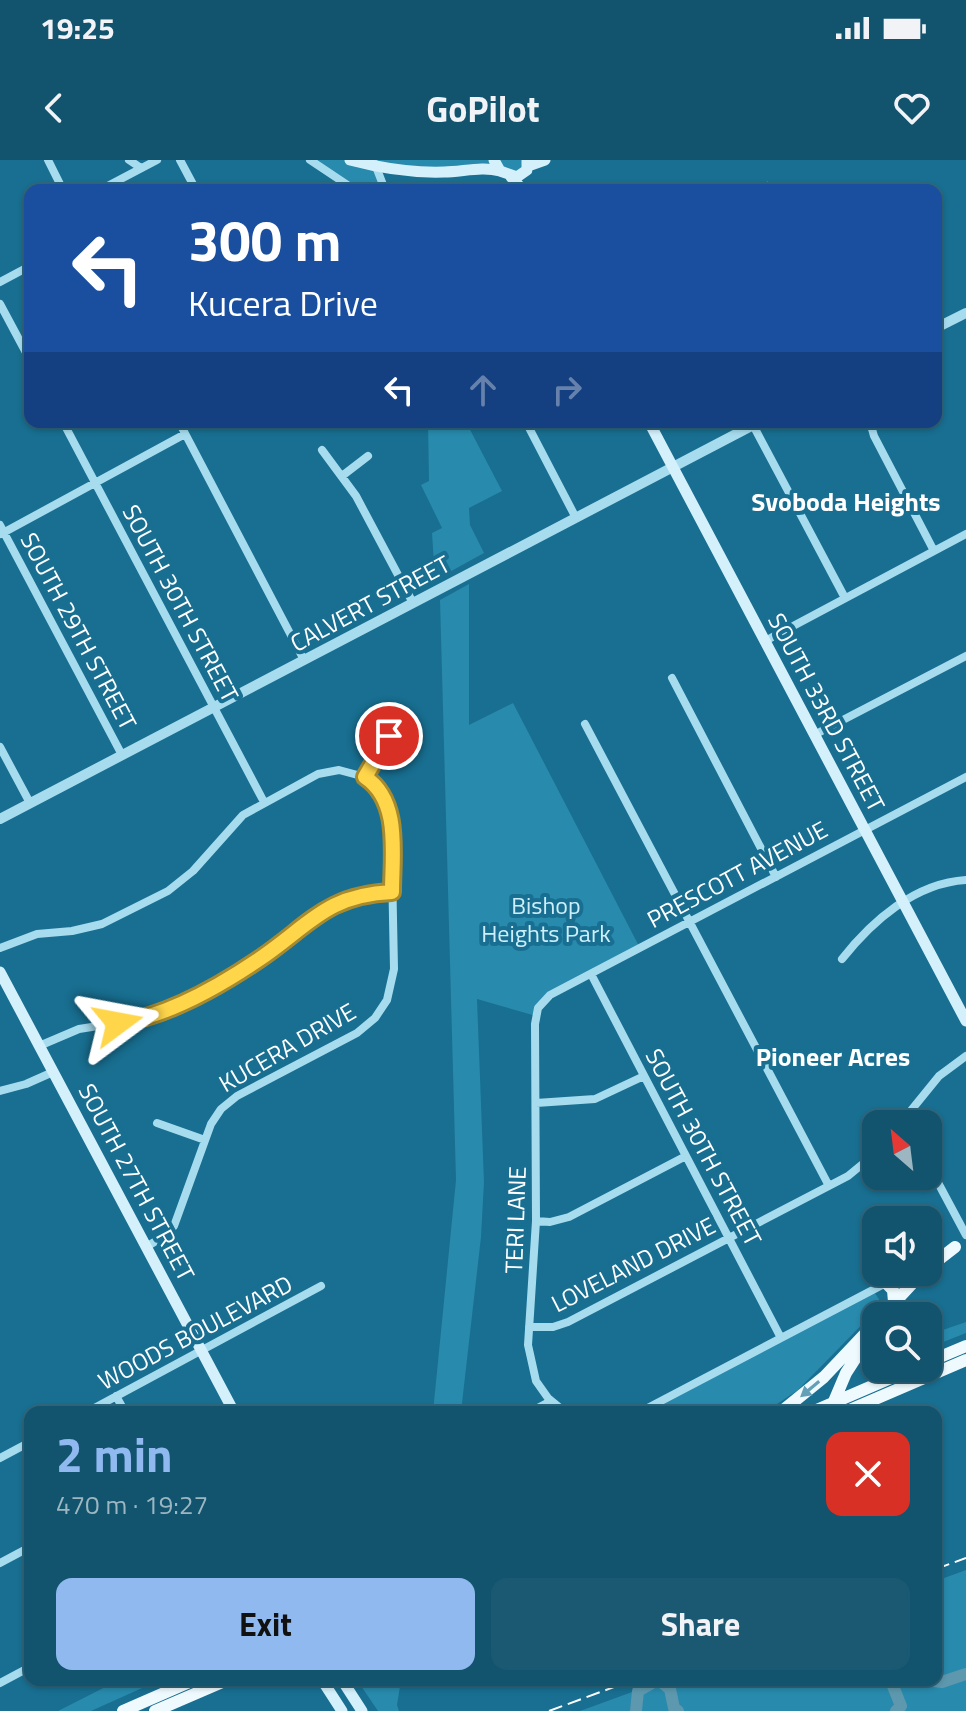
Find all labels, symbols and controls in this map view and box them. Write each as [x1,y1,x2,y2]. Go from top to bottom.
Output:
text: 19:25 [40,5,115,51]
text: GoPilot [426,81,540,136]
icon: back [32,86,76,130]
icon: heart [890,86,934,130]
text: 300 m [188,198,341,283]
icon: left [56,216,160,320]
text: Kucera Drive [188,275,378,330]
icon: left [377,368,421,412]
icon: ahead [461,368,505,412]
icon: right [545,368,589,412]
district label: Svoboda Heights [751,482,941,521]
street label: SOUTH 30TH STREET [114,498,248,708]
street label: SOUTH 29TH STREET [12,526,146,736]
street label: CALVERT STREET [284,545,457,660]
street label: SOUTH 33RD STREET [759,606,895,818]
pin [355,702,423,770]
icon: arrive [367,714,411,758]
street label: PRESCOTT AVENUE [640,811,834,937]
park label: Bishop Heights Park [481,887,611,951]
position arrow [76,981,160,1065]
street label: KUCERA DRIVE [212,993,362,1101]
district label: Pioneer Acres [756,1037,910,1076]
street label: SOUTH 30TH STREET [637,1042,771,1252]
street label: SOUTH 27TH STREET [70,1077,204,1287]
north arrow [862,1110,942,1190]
map controls [862,1110,942,1382]
street label: TERI LANE [495,1166,535,1274]
button: sound [862,1206,942,1286]
street label: LOVELAND DRIVE [545,1207,721,1321]
street label: WOODS BOULEVARD [91,1266,299,1398]
button: search [862,1302,942,1382]
one-way arrow [800,1380,820,1397]
text: 2 min [56,1418,173,1491]
button: close [826,1432,910,1516]
text: 470 m · 19:27 [56,1485,208,1524]
button: Exit [56,1578,475,1670]
button: Share [491,1578,910,1670]

